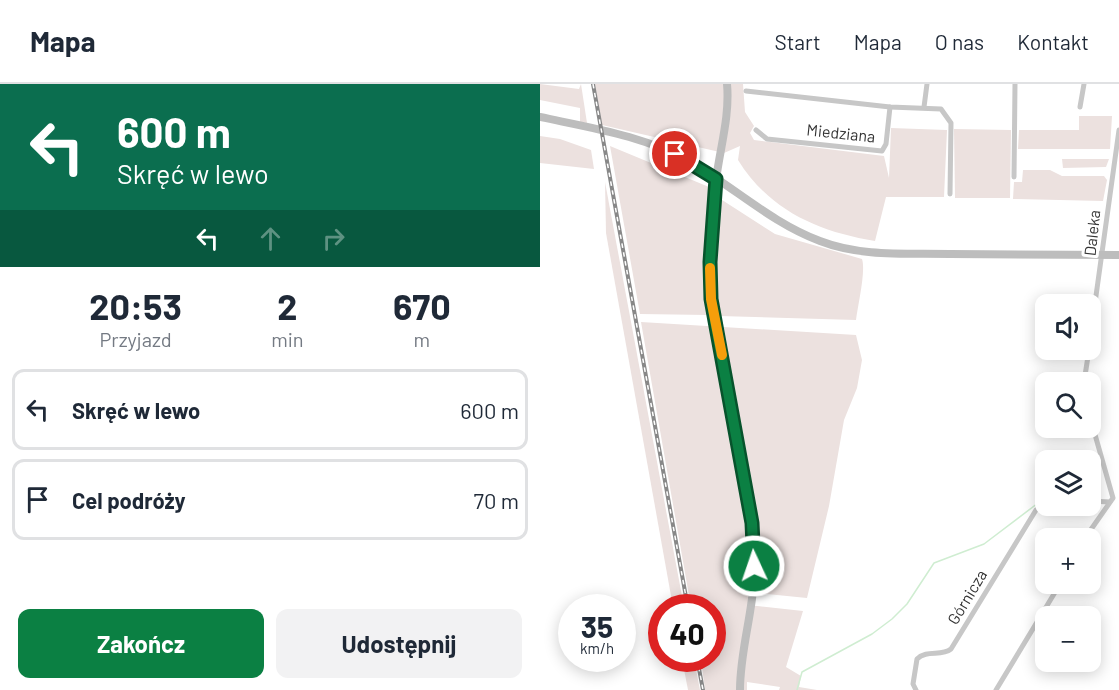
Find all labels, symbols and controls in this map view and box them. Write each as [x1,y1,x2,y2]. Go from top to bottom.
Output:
text: Mapa [30,24,96,58]
text: Start [774,29,821,54]
text: Mapa [854,29,902,54]
text: O nas [935,29,984,54]
text: Kontakt [1017,29,1089,54]
text: 600 m [117,106,231,156]
icon: left [18,108,96,186]
street label: Miedziana [806,119,876,146]
pin [649,128,700,179]
icon: arrive [658,137,691,170]
text: Skręć w lewo [117,157,269,189]
street label: Daleka [1080,209,1103,257]
icon: left [191,222,224,255]
icon: ahead [254,222,287,255]
icon: right [317,222,350,255]
text: 20:53 [89,284,182,327]
text: 2 [277,284,298,327]
text: 670 [393,284,451,327]
map controls [1035,294,1101,672]
button: sound [1035,294,1101,360]
text: Przyjazd [99,327,172,351]
text: min [271,327,304,351]
text: m [414,327,430,351]
button: search [1035,372,1101,438]
icon: left [21,393,54,426]
text: Skręć w lewo [72,397,200,423]
text: 600 m [460,397,519,423]
button: layers [1035,450,1101,516]
icon: arrive [21,483,54,516]
text: Cel podróży [72,487,186,513]
text: 70 m [474,487,519,513]
button: + [1035,528,1101,594]
position arrow [722,534,786,598]
street label: Górnicza [943,566,990,628]
speed limit sign: 40 [648,594,726,672]
button: − [1035,606,1101,672]
text: 35 [581,608,613,644]
button: Zakończ [18,609,264,678]
button: Udostępnij [276,609,522,678]
text: km/h [580,639,614,657]

